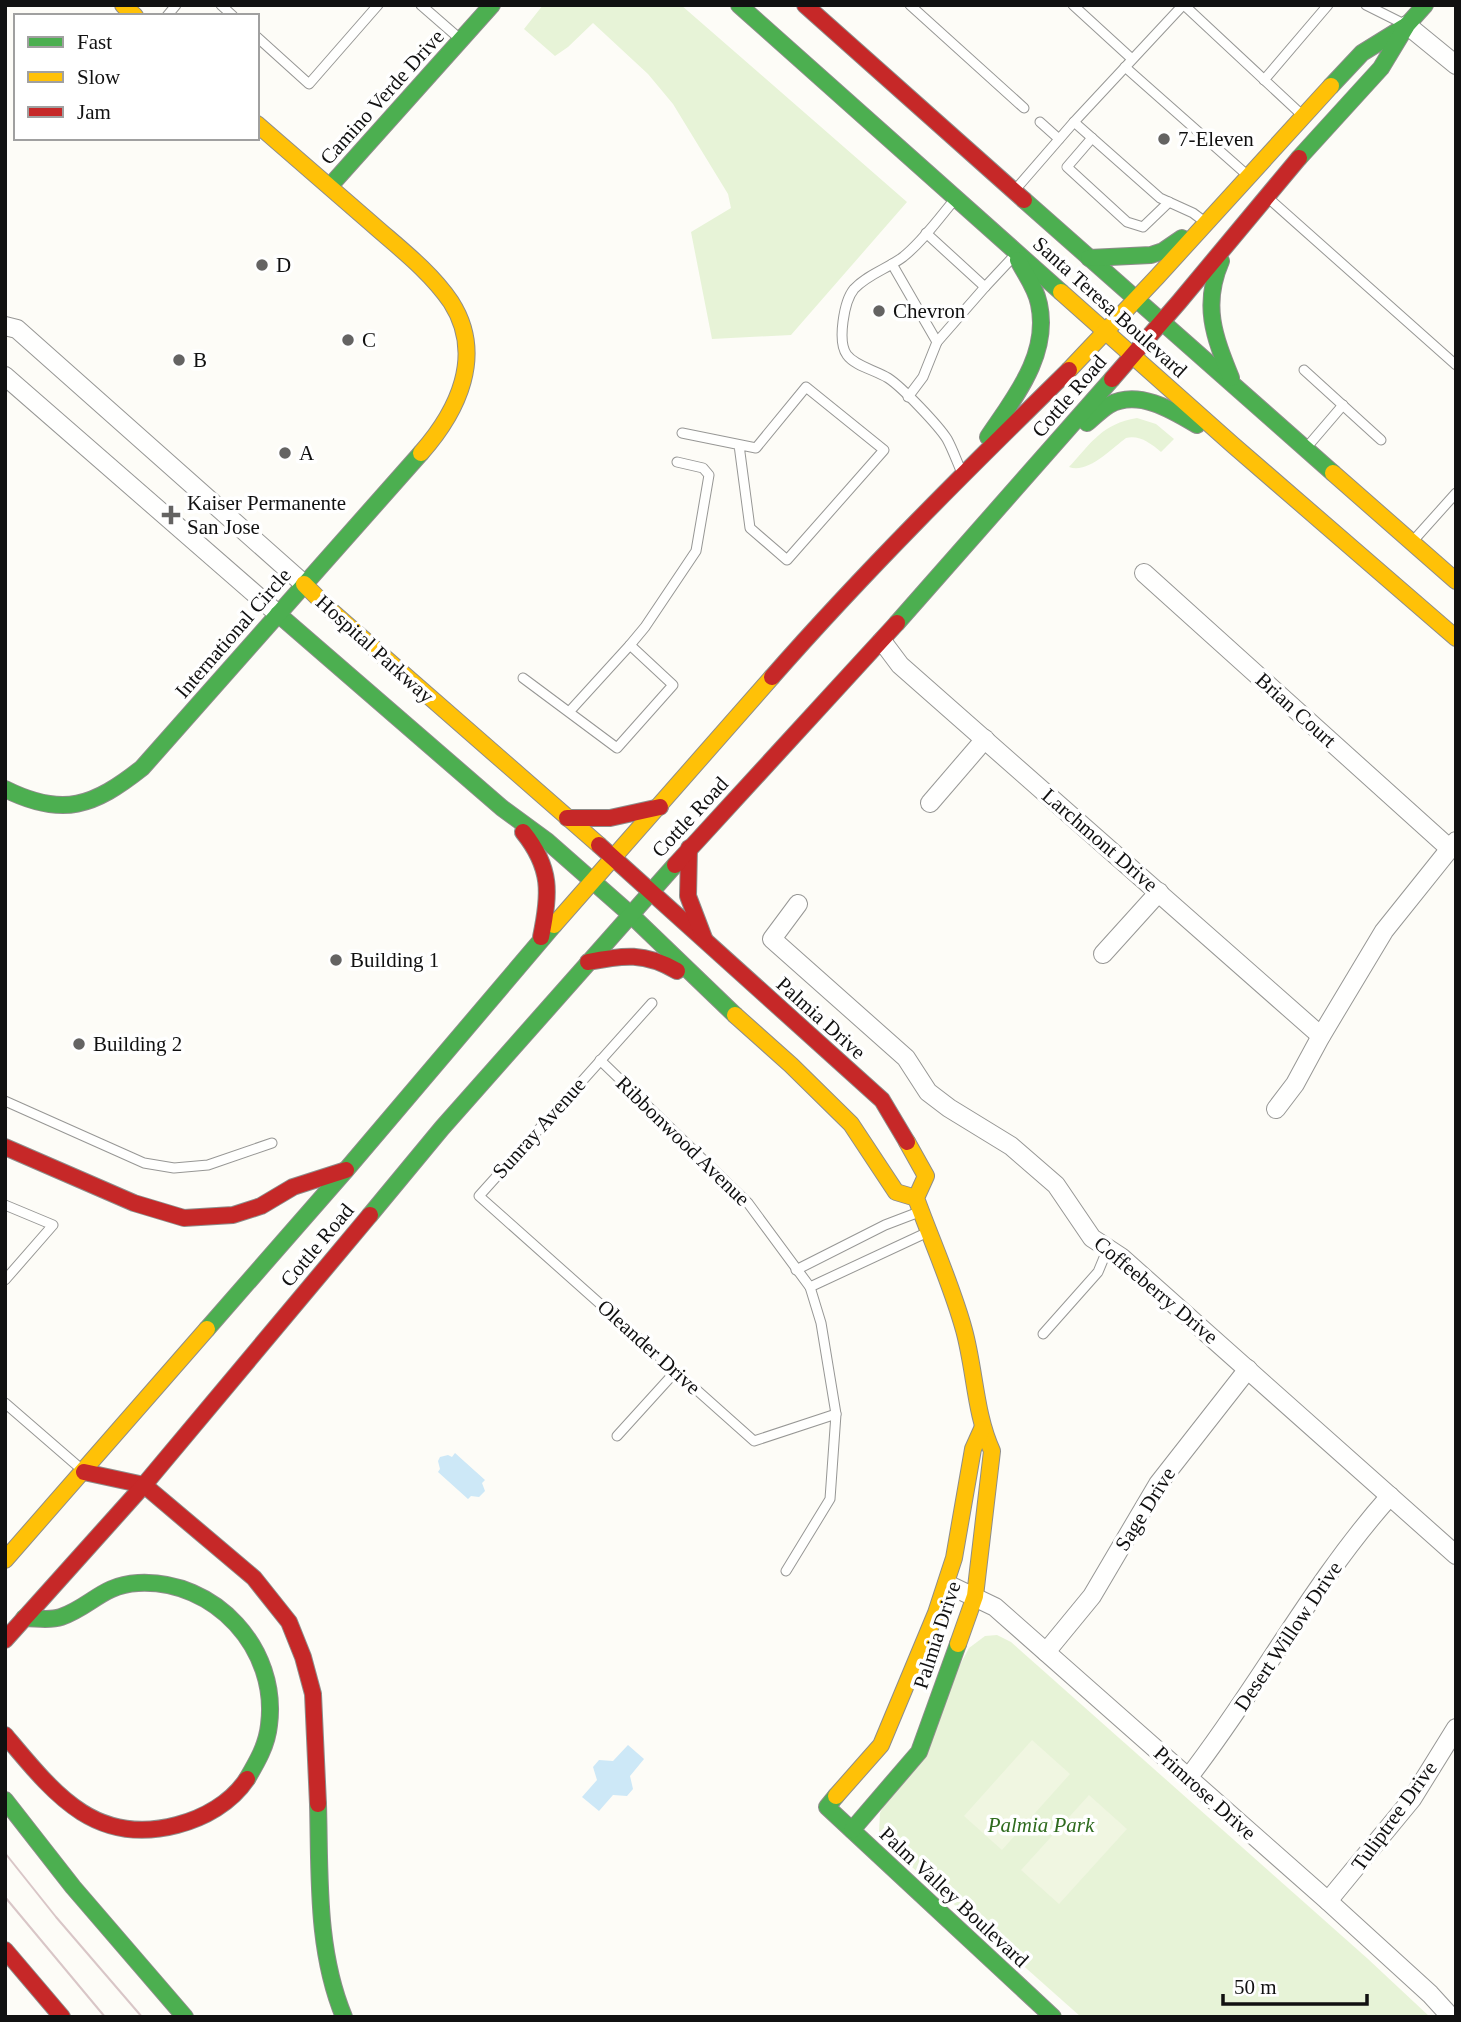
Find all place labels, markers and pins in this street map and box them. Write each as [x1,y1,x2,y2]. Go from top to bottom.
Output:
place label: 7-Eleven [1178,127,1254,151]
marker: 7-Eleven [1156,131,1172,147]
place label: D [276,253,291,277]
marker: D [254,257,270,273]
place label: Chevron [893,299,966,323]
marker: Chevron [871,303,887,319]
place label: C [362,328,376,352]
marker: C [340,332,356,348]
place label: B [193,348,207,372]
marker: B [171,352,187,368]
place label: A [299,441,315,465]
marker: A [277,445,293,461]
place label: Kaiser Permanente San Jose [187,491,346,539]
marker: Kaiser Permanente San Jose [161,505,181,525]
place label: Building 1 [350,948,439,972]
marker: Building 1 [328,952,344,968]
place label: Building 2 [93,1032,182,1056]
marker: Building 2 [71,1036,87,1052]

